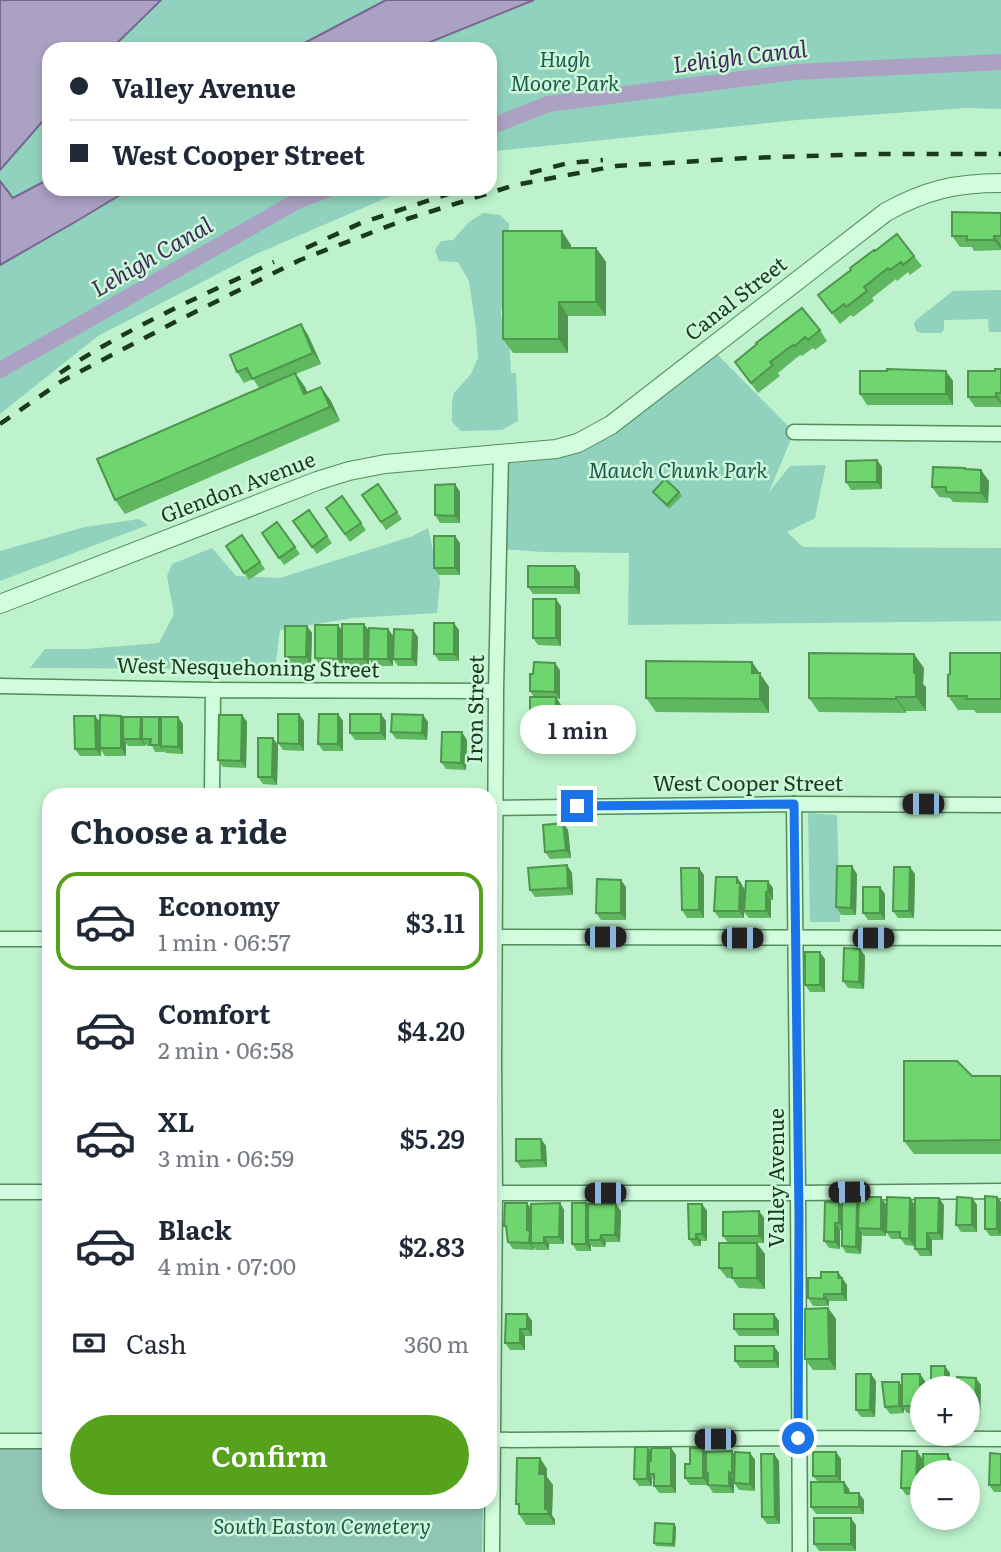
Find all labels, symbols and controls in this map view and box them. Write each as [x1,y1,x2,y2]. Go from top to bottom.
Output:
water label: Lehigh Canal [671,30,809,80]
park label: Hugh Moore Park [510,42,620,97]
text: Valley Avenue [112,67,296,106]
text: West Cooper Street [112,134,365,173]
water label: Lehigh Canal [84,207,218,304]
street label: Canal Street [677,247,793,347]
street label: Glendon Avenue [155,442,319,529]
park label: Mauch Chunk Park [588,453,768,484]
street label: West Nesquehoning Street [116,648,380,683]
street label: Iron Street [457,654,490,764]
callout: 1 min [519,704,635,754]
text: 1 min [548,712,608,746]
street label: West Cooper Street [653,766,844,797]
route end [561,790,593,822]
car [903,794,945,815]
text: Choose a ride [70,806,287,854]
text: Economy [158,885,280,924]
icon: car [74,890,137,953]
text: $3.11 [406,902,465,941]
text: 1 min · 06:57 [158,924,291,958]
car [585,927,627,948]
car [722,928,764,949]
car [853,928,895,949]
text: Comfort [158,993,270,1032]
icon: car [74,998,137,1061]
text: $4.20 [397,1010,465,1049]
text: 2 min · 06:58 [158,1032,294,1066]
text: XL [158,1101,195,1140]
icon: car [74,1106,137,1169]
street label: Valley Avenue [759,1108,790,1248]
text: $5.29 [399,1118,465,1157]
text: 3 min · 06:59 [158,1140,294,1174]
car [828,1181,871,1203]
car [585,1183,627,1204]
text: Black [158,1209,232,1248]
icon: car [74,1214,137,1277]
text: $2.83 [398,1226,465,1265]
text: 4 min · 07:00 [158,1248,296,1282]
text: Cash [126,1323,187,1362]
icon: cash [70,1324,108,1362]
text: 360 m [404,1326,469,1360]
map controls [910,1376,980,1530]
button: + [910,1376,980,1446]
button: Confirm [70,1415,469,1495]
route start [782,1422,814,1454]
car [695,1429,737,1450]
button: − [910,1460,980,1530]
park label: South Easton Cemetery [213,1509,431,1540]

